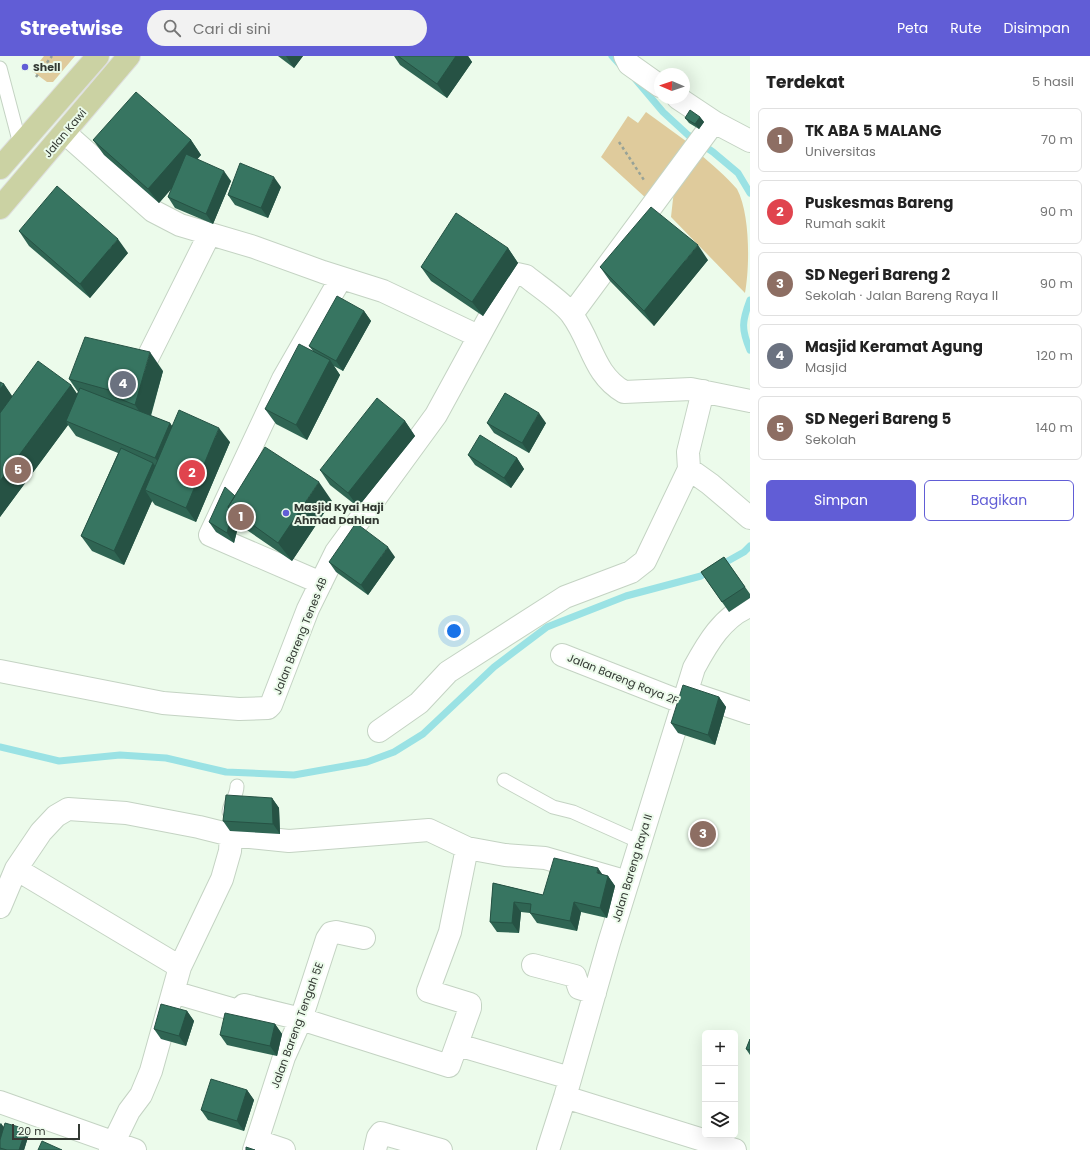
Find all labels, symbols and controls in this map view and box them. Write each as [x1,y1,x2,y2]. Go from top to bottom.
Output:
search box [147,10,427,46]
text: Streetwise [20,15,123,42]
icon: search [161,17,183,39]
text: Cari di sini [193,18,271,39]
text: Peta [897,18,928,38]
text: Rute [950,18,982,38]
text: Disimpan [1004,18,1070,38]
place label: Shell [33,59,60,75]
marker: Shell [20,62,30,72]
north arrow [654,68,690,104]
text: Terdekat [766,70,845,94]
text: 5 hasil [1032,72,1074,91]
street label: Jalan Kawi [40,105,90,161]
text: TK ABA 5 MALANG [805,120,941,141]
text: 1 [778,130,782,149]
text: 70 m [1041,130,1073,149]
text: Universitas [805,142,876,161]
text: Puskesmas Bareng [805,192,953,213]
text: 2 [776,202,784,221]
text: 90 m [1040,202,1073,221]
text: Rumah sakit [805,214,885,233]
text: SD Negeri Bareng 2 [805,264,950,285]
text: 3 [776,274,784,293]
text: 90 m [1040,274,1073,293]
text: Sekolah · Jalan Bareng Raya II [805,286,998,305]
text: Masjid Keramat Agung [805,336,983,357]
text: 4 [776,346,784,365]
text: 120 m [1036,346,1073,365]
text: Masjid [805,358,847,377]
pin: 4 [110,369,136,399]
text: SD Negeri Bareng 5 [805,408,951,429]
text: 5 [776,418,784,437]
text: 140 m [1036,418,1073,437]
text: Sekolah [805,430,856,449]
pin: 5 [5,455,31,485]
pin: 2 [179,458,205,488]
button: Simpan [766,480,916,521]
button: Bagikan [924,480,1074,521]
place label: Masjid Kyai Haji Ahmad Dahlan [294,499,384,528]
pin: 1 [228,502,254,532]
marker: Masjid Kyai Haji Ahmad Dahlan [281,508,291,518]
street label: Jalan Bareng Tenes 4B [269,575,331,697]
your location [444,621,464,641]
street label: Jalan Bareng Raya 2F [565,649,681,709]
street label: Jalan Bareng Raya II [608,812,656,924]
pin: 3 [690,819,716,849]
street label: Jalan Bareng Tengah 5E [267,960,327,1090]
map controls [702,1030,738,1138]
button: + [702,1030,738,1066]
button: − [702,1066,738,1102]
button: layers [702,1102,738,1138]
scale bar [12,1122,80,1141]
text: 20 m [18,1123,46,1139]

